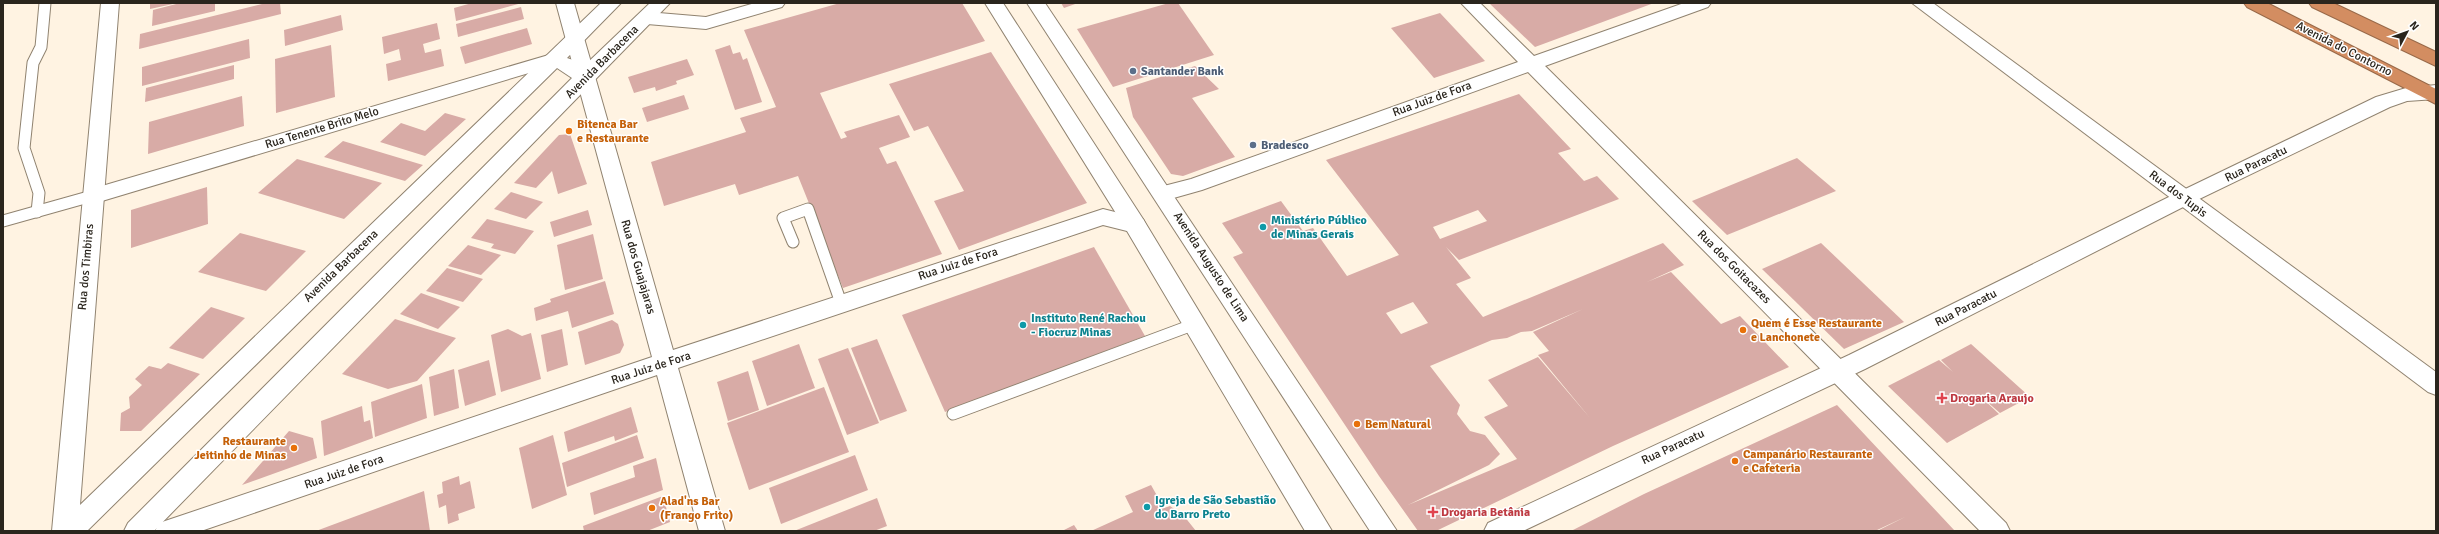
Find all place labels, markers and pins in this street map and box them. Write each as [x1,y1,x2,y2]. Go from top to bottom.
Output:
place label: Santander Bank [1141,64,1225,79]
marker: Santander Bank [1128,66,1138,76]
place label: Bitenca Bar e Restaurante [577,117,649,146]
marker: Bitenca Bar e Restaurante [564,126,574,136]
place label: Bradesco [1261,138,1309,153]
marker: Bradesco [1248,140,1258,150]
place label: Ministério Público de Minas Gerais [1271,213,1367,242]
marker: Ministério Público de Minas Gerais [1258,222,1268,232]
place label: Instituto René Rachou - Fiocruz Minas [1031,311,1146,340]
place label: Quem é Esse Restaurante e Lanchonete [1751,316,1882,345]
marker: Instituto René Rachou - Fiocruz Minas [1018,320,1028,330]
marker: Quem é Esse Restaurante e Lanchonete [1738,325,1748,335]
place label: Drogaria Araujo [1950,391,2034,406]
marker: Drogaria Araujo [1937,393,1947,403]
place label: Bem Natural [1365,417,1431,432]
marker: Bem Natural [1352,419,1362,429]
place label: Restaurante Jeitinho de Minas [194,434,287,463]
marker: Restaurante Jeitinho de Minas [289,443,299,453]
place label: Campanário Restaurante e Cafeteria [1743,447,1872,476]
marker: Campanário Restaurante e Cafeteria [1730,456,1740,466]
place label: Igreja de São Sebastião do Barro Preto [1155,493,1276,522]
place label: Alad'ns Bar (Frango Frito) [660,494,733,523]
marker: Igreja de São Sebastião do Barro Preto [1142,502,1152,512]
marker: Alad'ns Bar (Frango Frito) [647,503,657,513]
place label: Drogaria Betânia [1441,505,1530,520]
marker: Drogaria Betânia [1428,507,1438,517]

